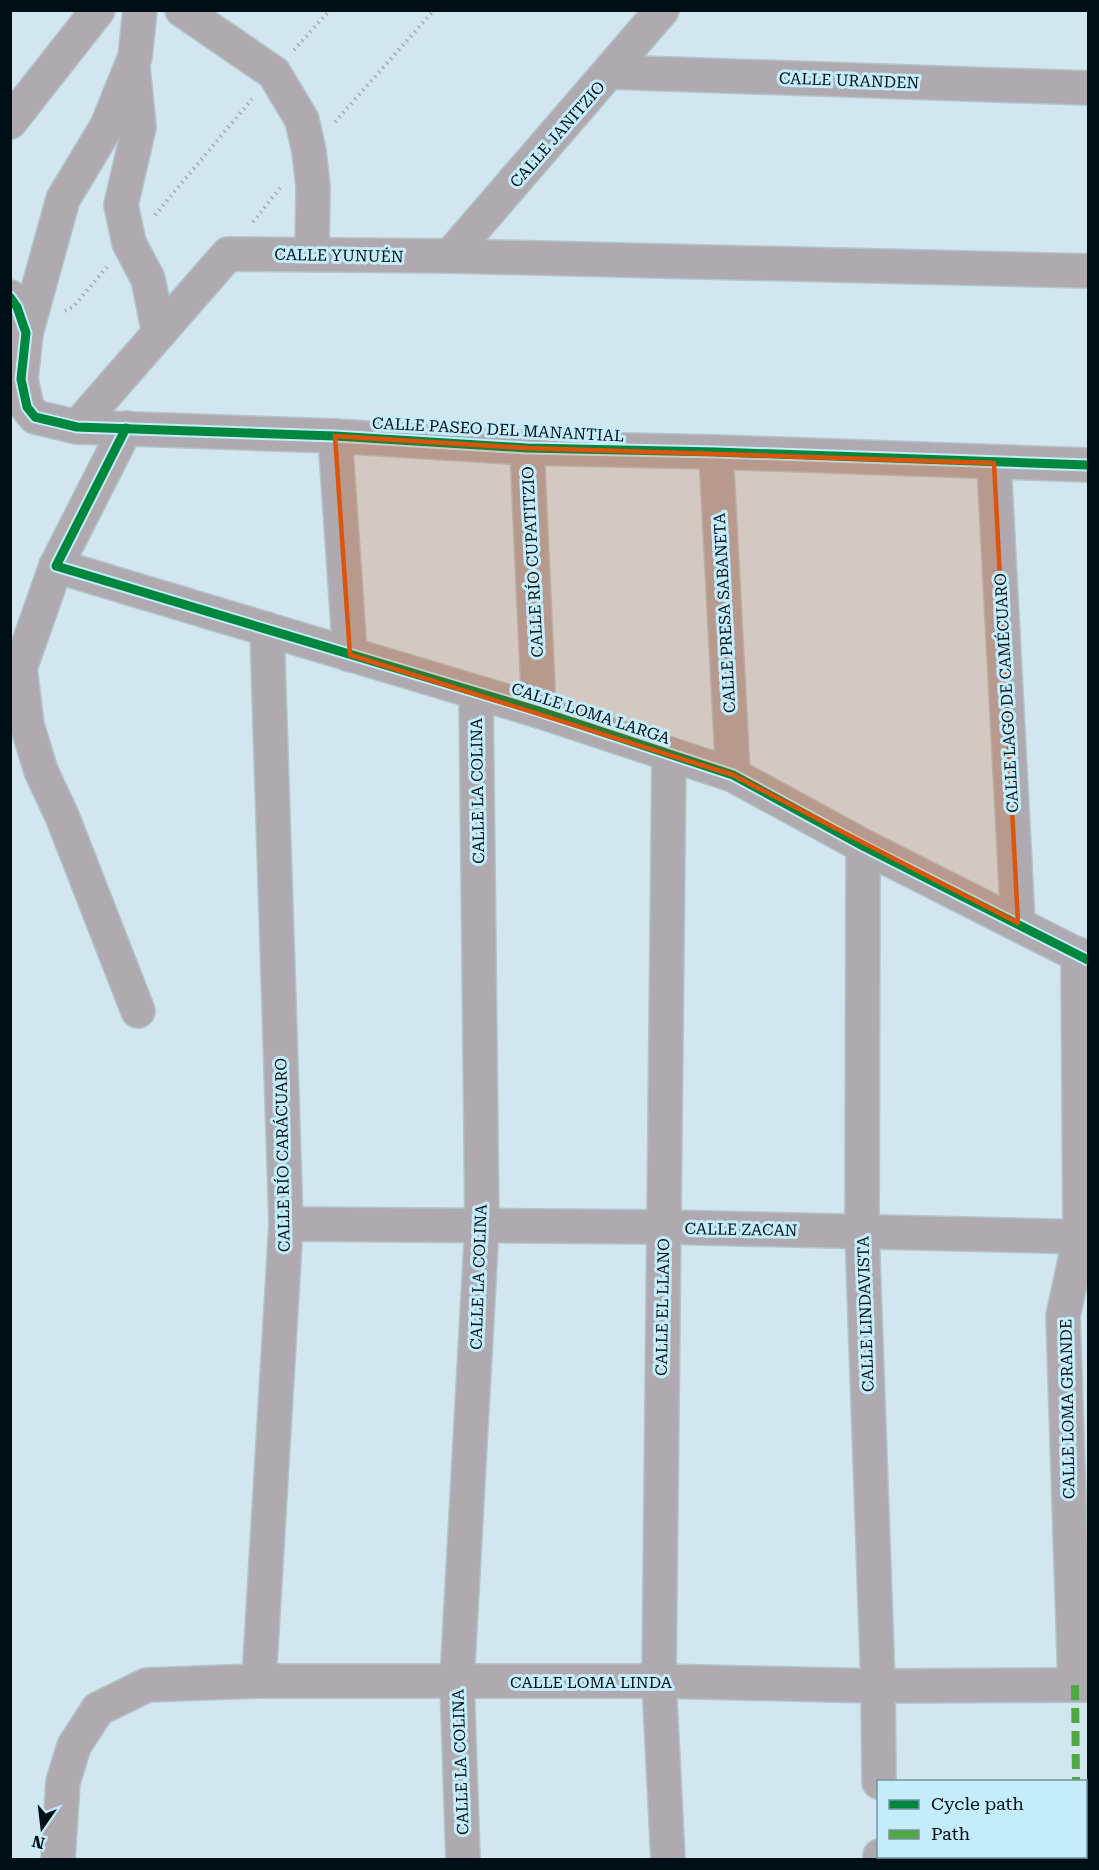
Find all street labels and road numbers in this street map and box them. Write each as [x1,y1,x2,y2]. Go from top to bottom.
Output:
street label: CALLE URANDEN [779,69,920,92]
street label: CALLE JANITZIO [506,77,609,191]
street label: CALLE YUNUÉN [274,245,404,266]
street label: CALLE PASEO DEL MANANTIAL [372,413,624,446]
street label: CALLE RÍO CUPATITZIO [518,466,547,658]
street label: CALLE PRESA SABANETA [710,512,739,714]
street label: CALLE LAGO DE CAMÉCUARO [991,573,1022,813]
street label: CALLE LOMA LARGA [509,679,673,748]
street label: CALLE LA COLINA [467,717,488,864]
street label: CALLE RÍO CARÁCUARO [271,1058,294,1252]
street label: CALLE LA COLINA [466,1203,491,1350]
street label: CALLE ZACAN [684,1219,798,1240]
street label: CALLE LINDAVISTA [853,1235,878,1392]
street label: CALLE EL LLANO [652,1238,673,1376]
street label: CALLE LOMA GRANDE [1056,1319,1079,1499]
street label: CALLE LOMA LINDA [510,1673,673,1692]
street label: CALLE LA COLINA [448,1688,473,1835]

